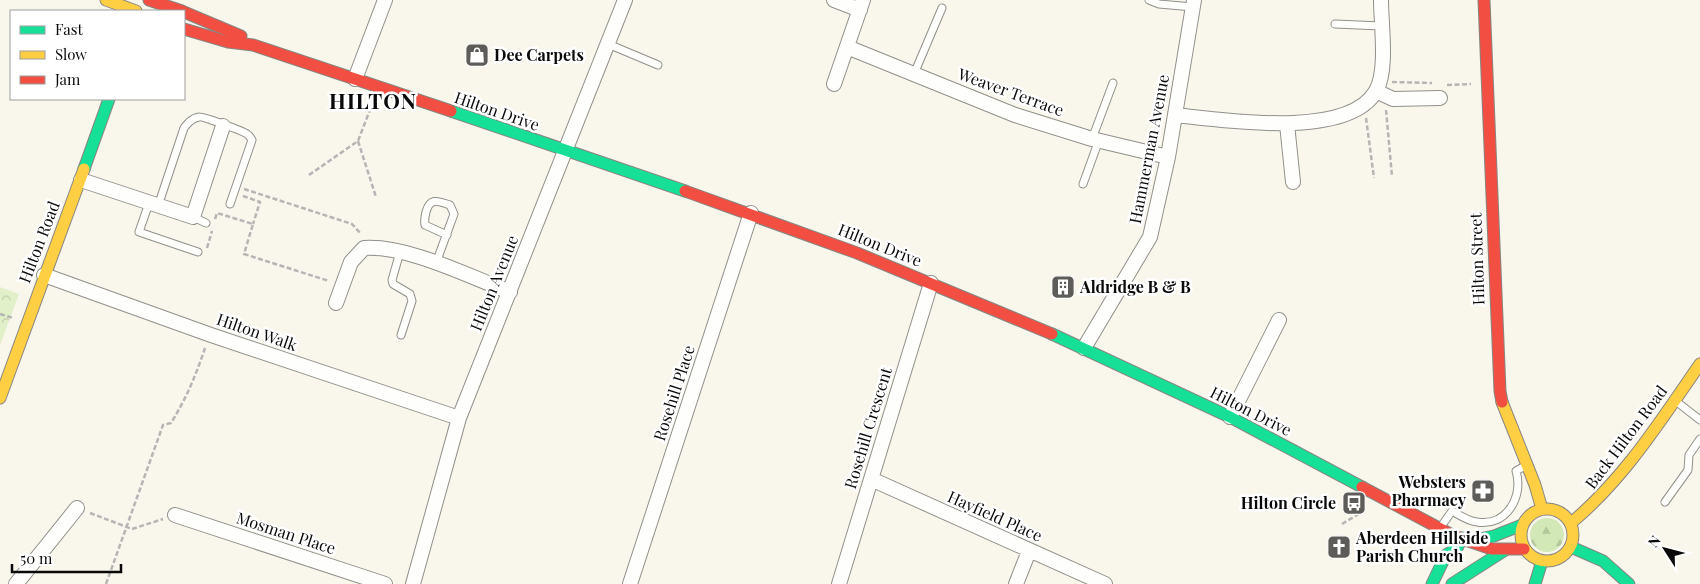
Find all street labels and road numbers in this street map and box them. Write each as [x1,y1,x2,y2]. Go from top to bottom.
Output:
street label: Weaver Terrace [955,62,1067,120]
street label: Hammerman Avenue [1124,72,1173,225]
street label: Hilton Drive [452,86,542,135]
street label: Hilton Road [13,198,64,286]
street label: Hilton Street [1464,212,1489,306]
street label: Hilton Drive [835,218,925,271]
street label: Hilton Avenue [465,232,522,334]
street label: Hilton Walk [214,308,300,355]
street label: Rosehill Place [648,342,699,443]
street label: Rosehill Crescent [839,364,896,491]
street label: Hilton Drive [1207,381,1295,440]
street label: Back Hilton Road [1580,381,1671,493]
street label: Hayfield Place [945,485,1046,546]
street label: Mosman Place [234,507,338,558]

